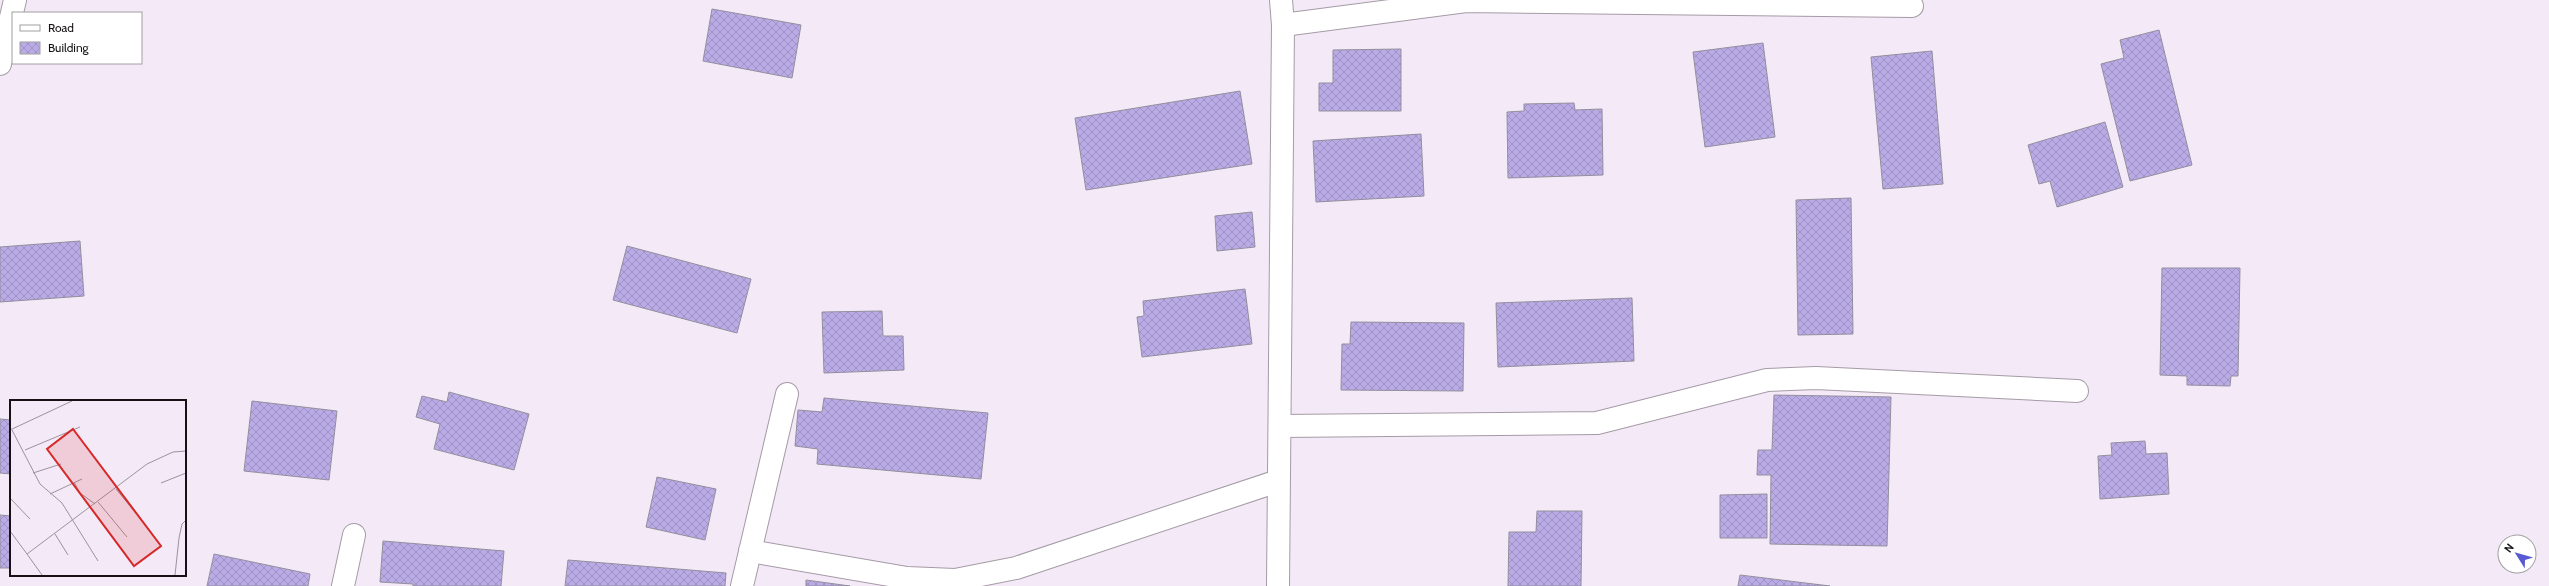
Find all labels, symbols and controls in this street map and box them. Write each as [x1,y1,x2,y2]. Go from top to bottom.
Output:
legend [12,12,142,64]
text: Road [48,20,74,35]
text: Building [48,40,90,55]
inset map [10,400,186,576]
north arrow [2497,534,2537,574]
text: N [2501,541,2517,555]

